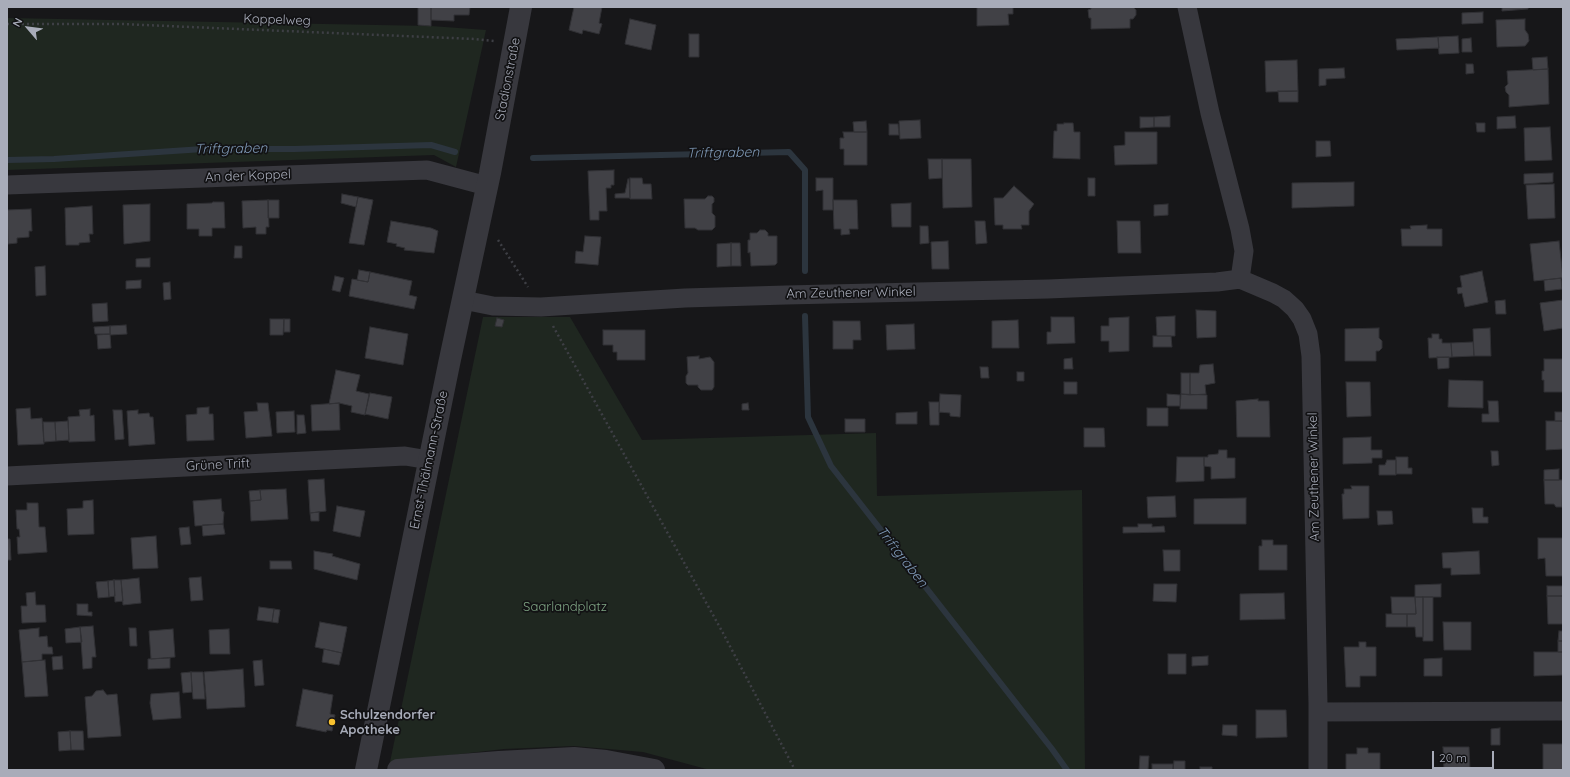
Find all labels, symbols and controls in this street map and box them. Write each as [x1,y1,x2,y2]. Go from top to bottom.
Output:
north arrow [8,8,48,48]
street label: Koppelweg [243,11,311,29]
text: N [9,16,25,29]
street label: Stadionstraße [492,36,524,122]
water label: Triftgraben [195,140,267,158]
water label: Triftgraben [687,144,759,162]
street label: An der Koppel [205,167,291,185]
street label: Am Zeuthener Winkel [786,284,916,302]
street label: Ernst-Thälmann-Straße [407,389,451,531]
street label: Am Zeuthener Winkel [1305,412,1323,542]
street label: Grüne Trift [186,456,250,474]
water label: Triftgraben [873,523,931,591]
park label: Saarlandplatz [523,599,607,615]
place label: Schulzendorfer Apotheke [340,707,435,738]
marker: Schulzendorfer Apotheke [327,717,337,727]
scale bar [1434,743,1496,769]
text: 20 m [1439,750,1467,765]

